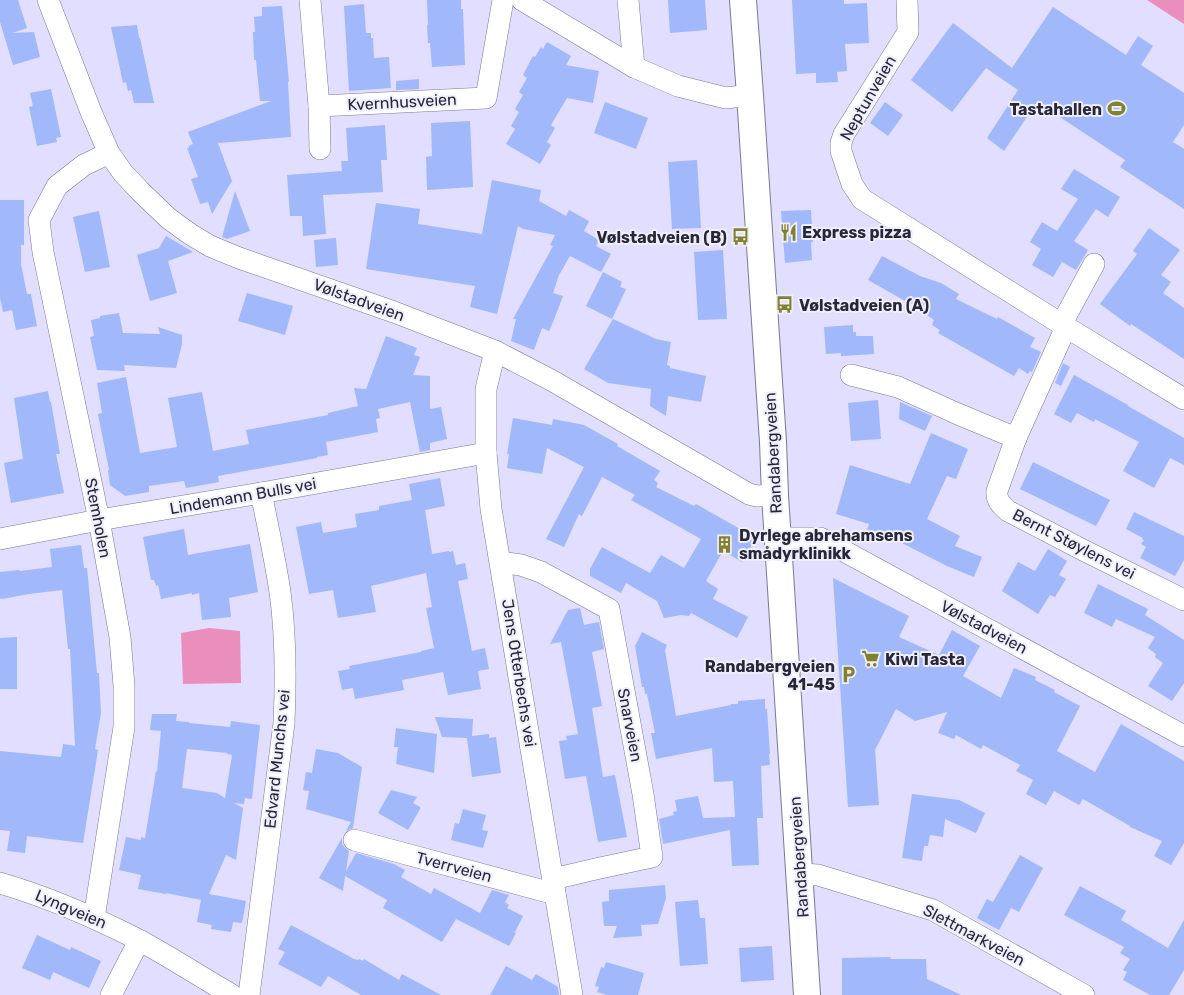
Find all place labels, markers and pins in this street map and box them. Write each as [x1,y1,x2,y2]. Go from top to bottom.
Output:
sports icon: Tastahallen [1106,99,1126,119]
place label: Tastahallen [1009,100,1102,119]
restaurant icon: Express pizza [778,222,798,242]
place label: Express pizza [802,223,911,242]
bus stop icon: Vølstadveien (B) [731,227,751,247]
place label: Vølstadveien (B) [596,228,727,247]
bus stop icon: Vølstadveien (A) [775,295,795,315]
place label: Vølstadveien (A) [799,296,929,315]
place label: Dyrlege abrehamsens smådyrklinikk [739,526,913,563]
building icon: Dyrlege abrehamsens smådyrklinikk [715,534,735,554]
supermarket icon: Kiwi Tasta [861,649,881,669]
place label: Kiwi Tasta [885,650,965,669]
place label: Randabergveien 41-45 [705,657,835,694]
parking icon: Randabergveien 41-45 [839,665,859,685]

